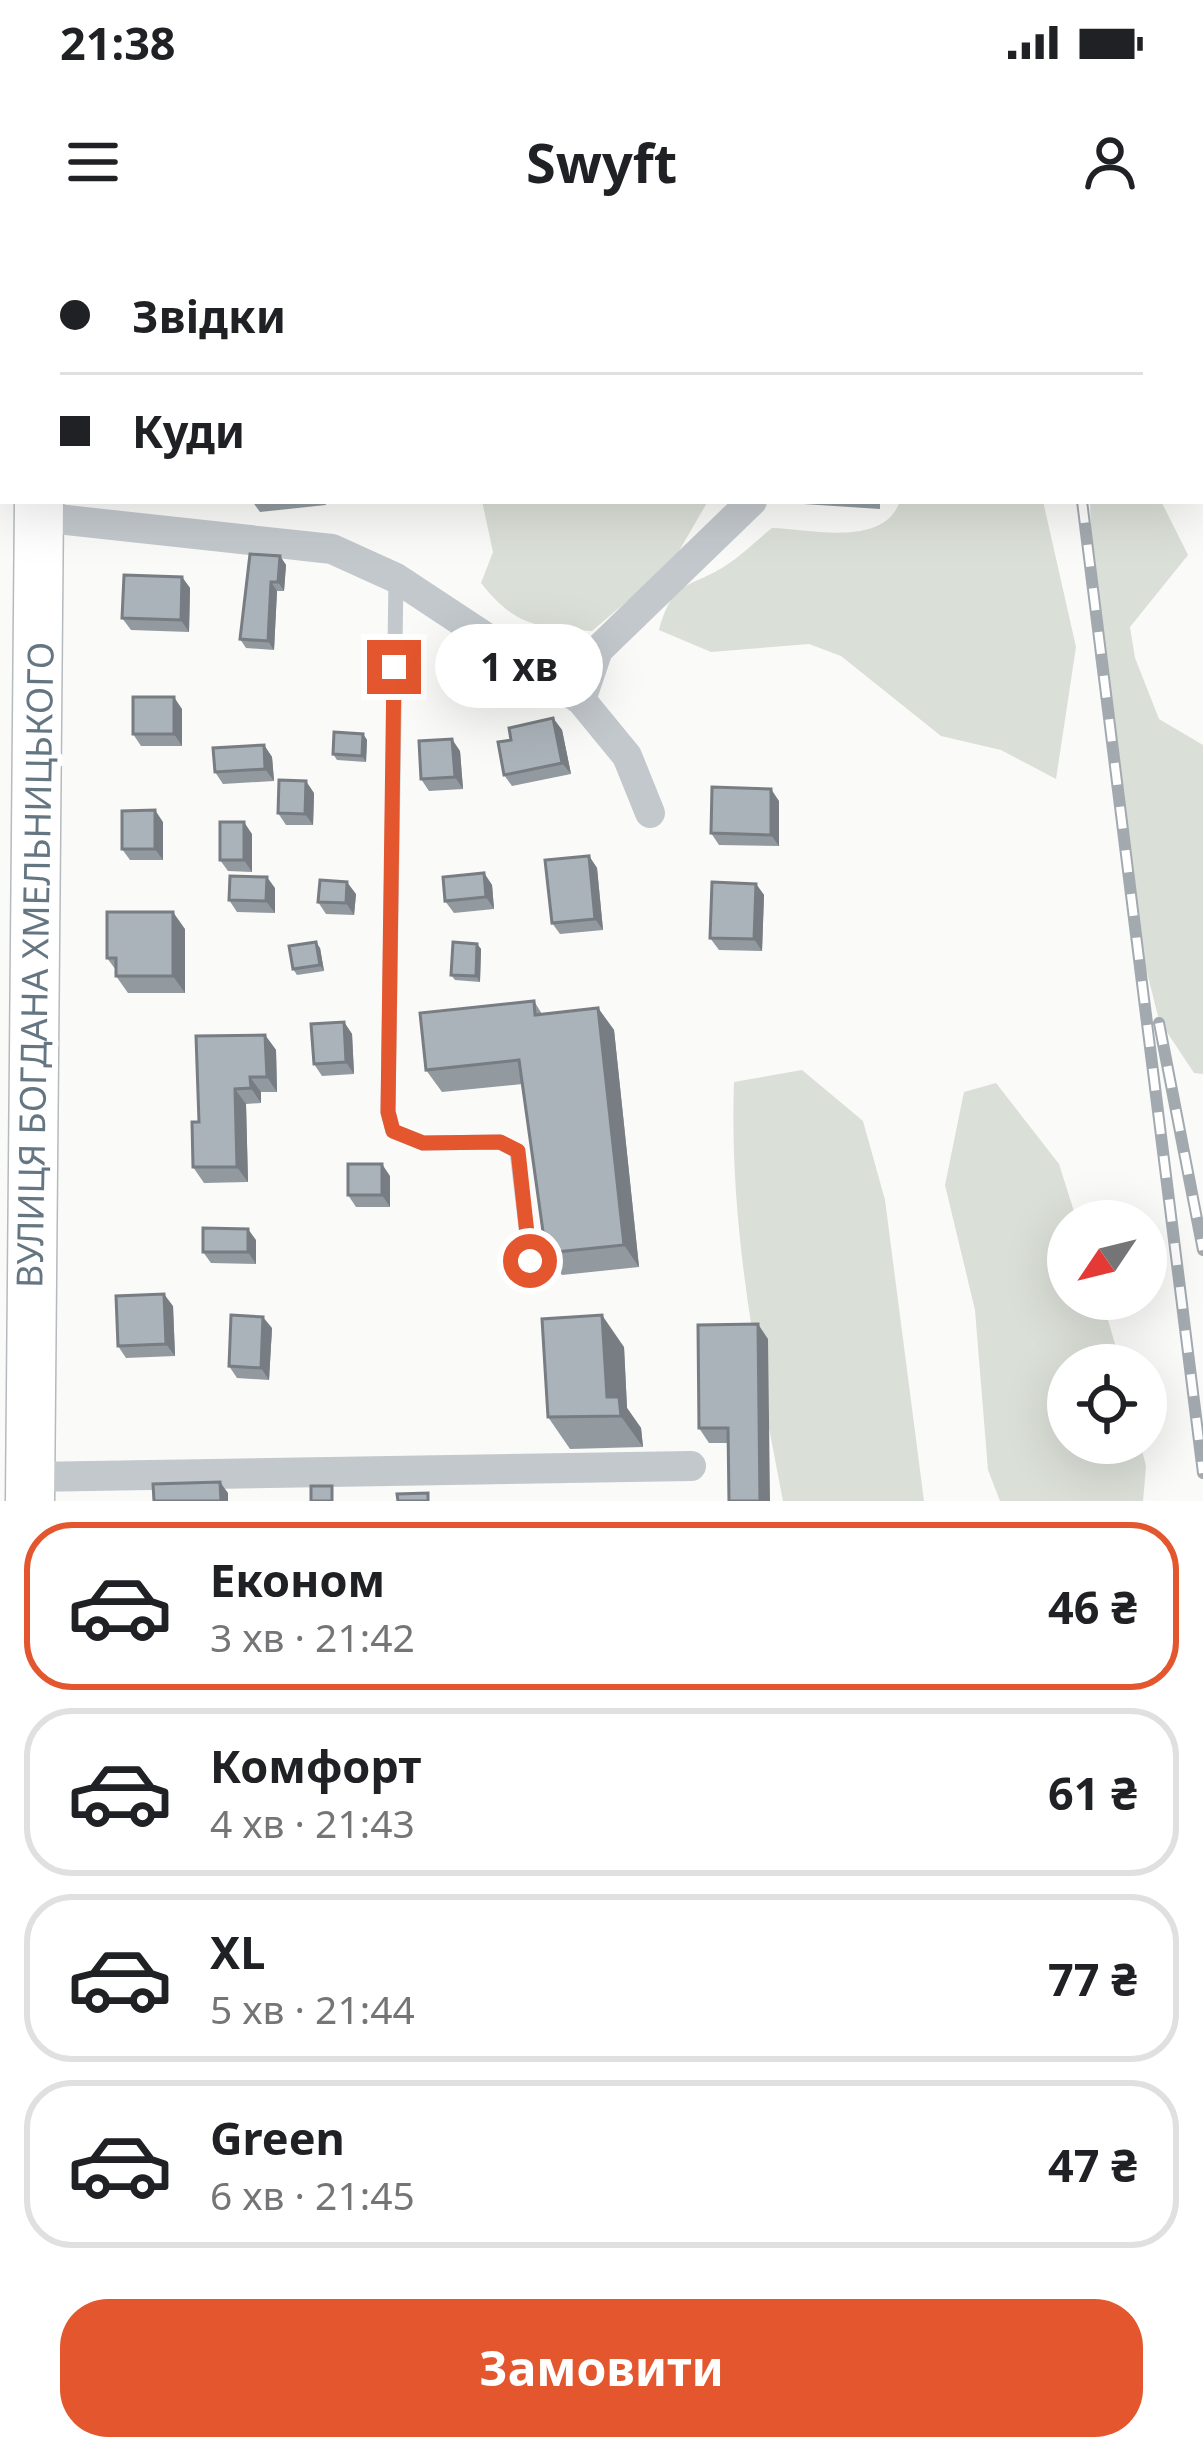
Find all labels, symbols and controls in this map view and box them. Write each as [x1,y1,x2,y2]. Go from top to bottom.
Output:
text: 21:38 [60,12,176,73]
text: Swyft [526,125,677,199]
icon: menu [60,129,126,195]
icon: person [1077,129,1143,195]
text: Звідки [132,285,286,346]
text: Куди [132,400,245,461]
callout: 1 хв [436,625,604,709]
text: 1 хв [480,639,558,692]
route end [367,640,421,694]
street label: ВУЛИЦЯ БОГДАНА ХМЕЛЬНИЦЬКОГО [4,641,65,1289]
north arrow [1047,1200,1167,1320]
map controls [1047,1200,1167,1464]
route start [503,1234,557,1288]
button: locate [1047,1344,1167,1464]
text: Економ [210,1549,385,1610]
icon: car [66,1552,174,1660]
text: 46 ₴ [1048,1576,1137,1637]
text: 3 хв · 21:42 [210,1610,415,1663]
text: Комфорт [210,1735,421,1796]
icon: car [66,1738,174,1846]
text: 61 ₴ [1048,1762,1137,1823]
text: 4 хв · 21:43 [210,1796,415,1849]
text: XL [210,1921,265,1982]
icon: car [66,1924,174,2032]
text: 77 ₴ [1048,1948,1137,2009]
text: 5 хв · 21:44 [210,1982,415,2035]
text: Green [210,2107,345,2168]
icon: car [66,2110,174,2218]
text: 47 ₴ [1048,2134,1137,2195]
text: 6 хв · 21:45 [210,2168,415,2221]
button: Замовити [60,2299,1143,2437]

